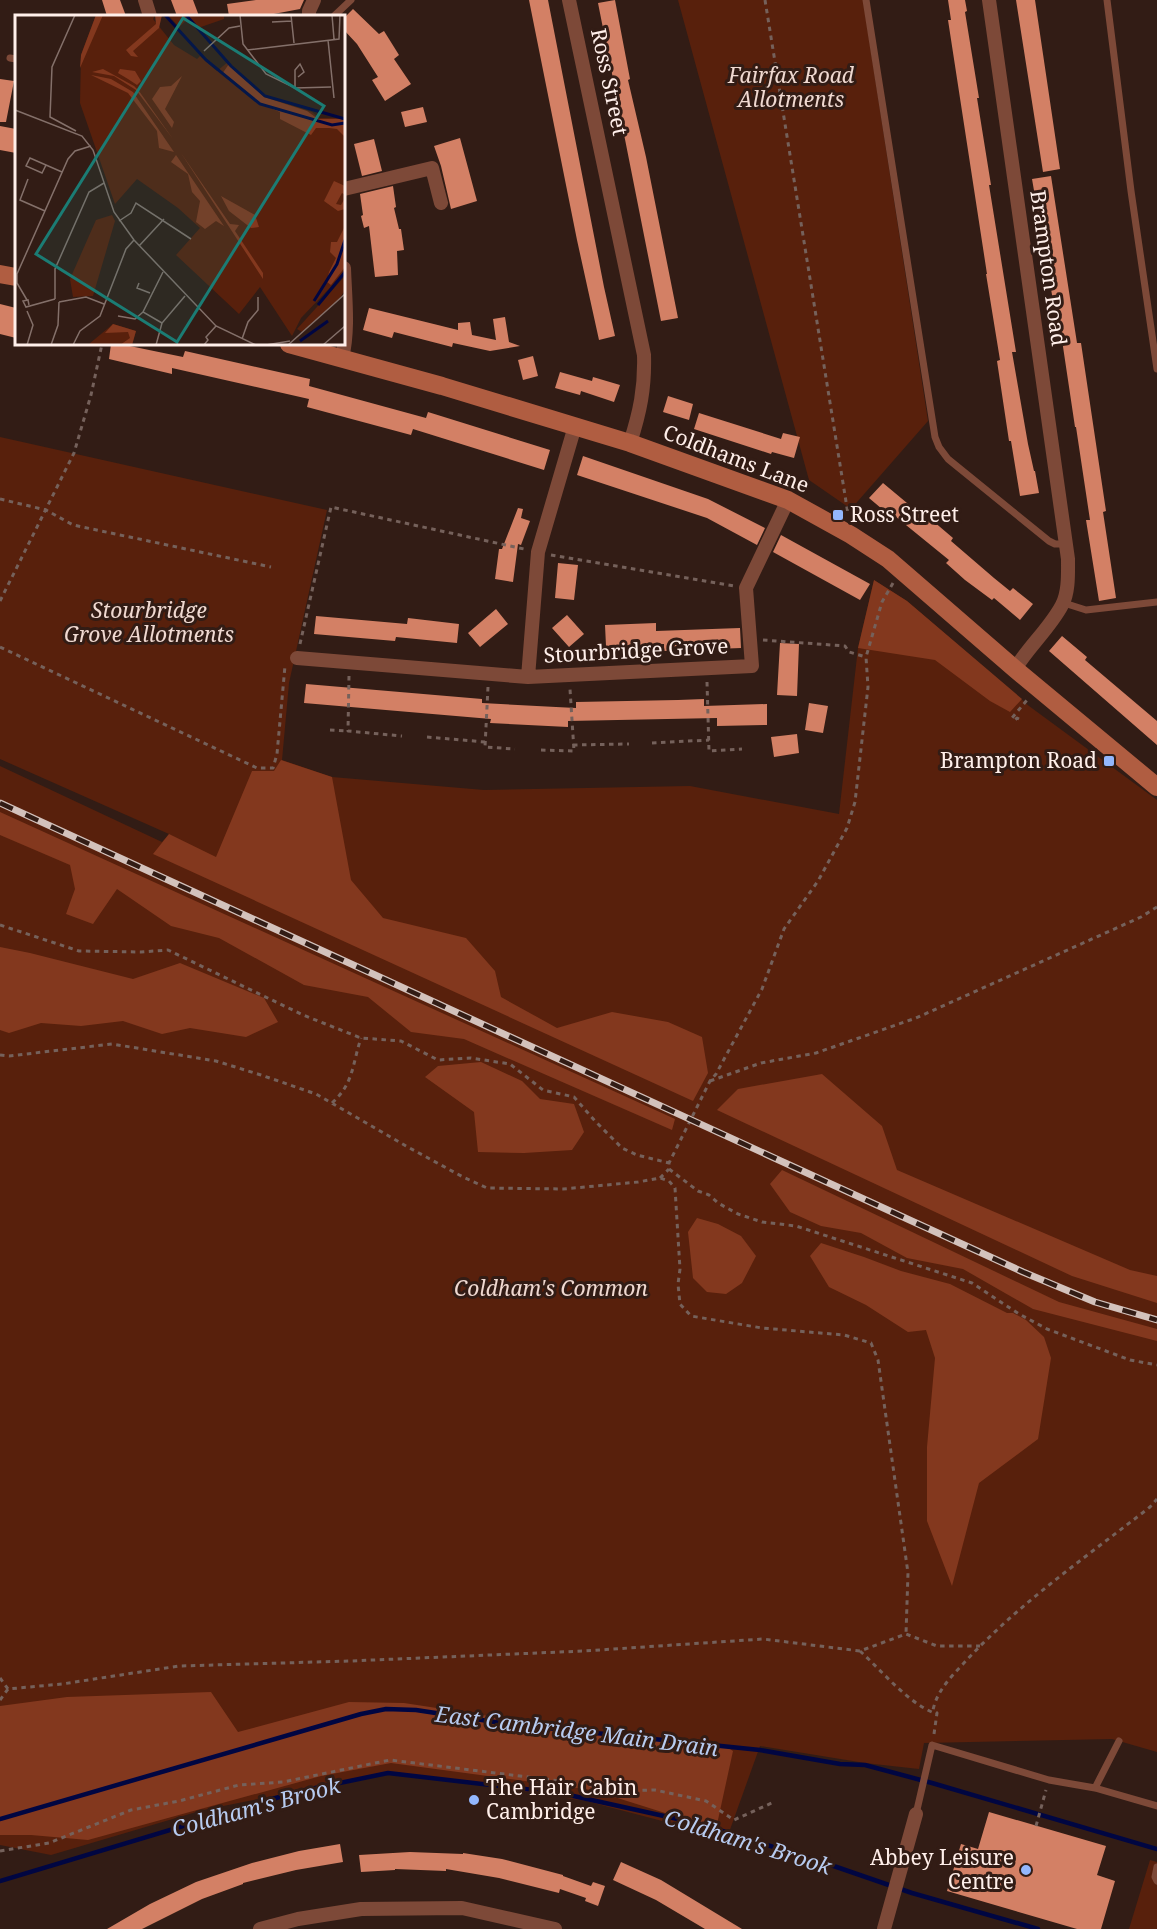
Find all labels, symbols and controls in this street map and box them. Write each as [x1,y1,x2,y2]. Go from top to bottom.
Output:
inset map [15,15,345,345]
street label: Ross Street [585,26,635,138]
park label: Fairfax Road Allotments [727,61,855,113]
street label: Brampton Road [1024,188,1074,348]
street label: Coldhams Lane [659,417,813,499]
place label: Ross Street [850,500,959,528]
marker: Ross Street [831,508,845,522]
park label: Stourbridge Grove Allotments [64,596,234,648]
street label: Stourbridge Grove [543,631,729,669]
place label: Brampton Road [940,746,1097,774]
marker: Brampton Road [1102,754,1116,768]
park label: Coldham's Common [454,1274,648,1302]
water label: East Cambridge Main Drain [433,1698,720,1762]
water label: Coldham's Brook [168,1769,345,1843]
place label: The Hair Cabin Cambridge [486,1773,637,1825]
marker: The Hair Cabin Cambridge [467,1793,481,1807]
water label: Coldham's Brook [661,1801,837,1881]
place label: Abbey Leisure Centre [870,1843,1014,1895]
marker: Abbey Leisure Centre [1019,1863,1033,1877]

